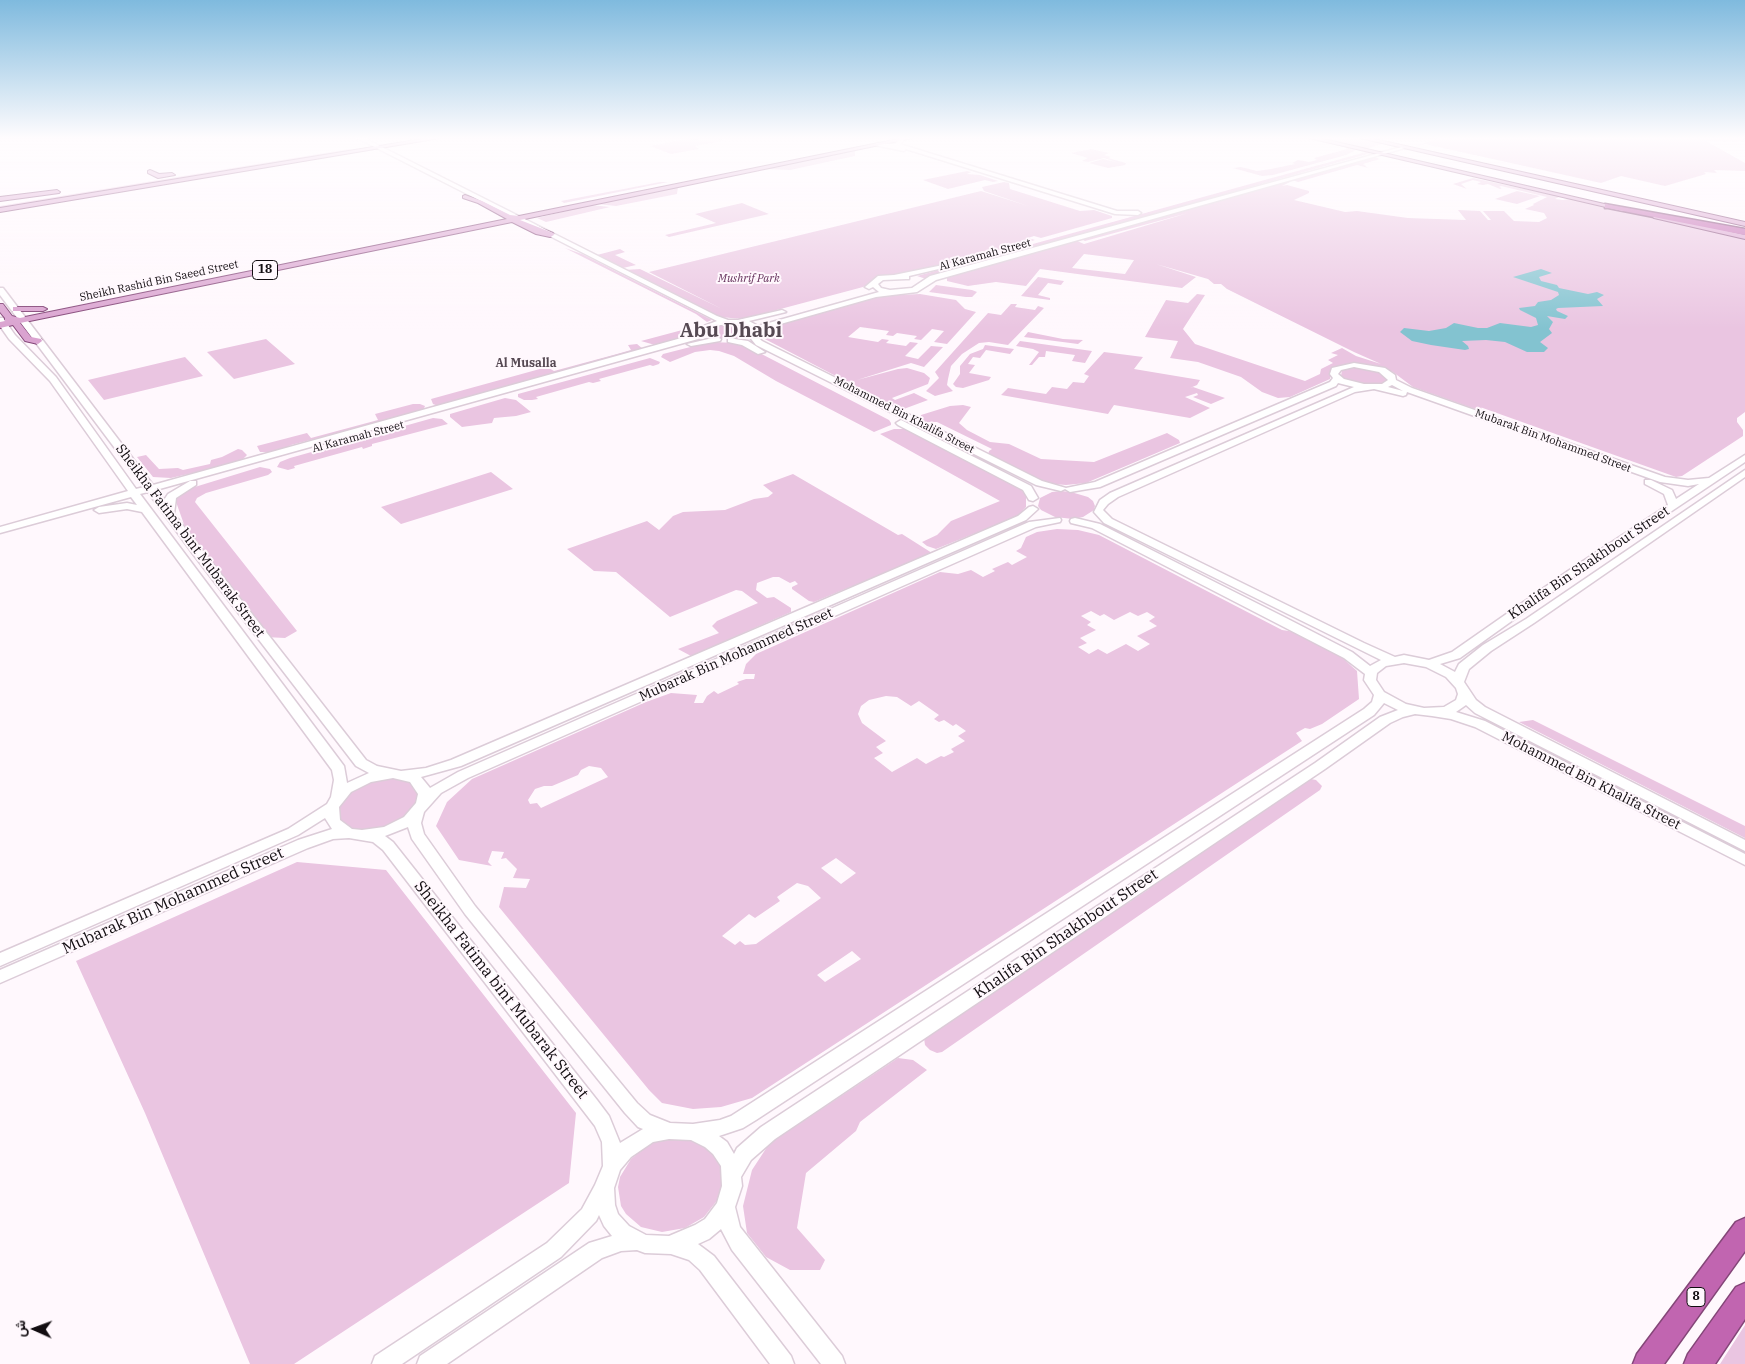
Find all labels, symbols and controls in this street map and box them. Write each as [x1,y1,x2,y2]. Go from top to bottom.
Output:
street label: Al Karamah Street [938,236,1032,274]
street label: Sheikh Rashid Bin Saeed Street [78,258,240,304]
road number: 18 [252,260,278,280]
park label: Mushrif Park [718,272,780,286]
district label: Abu Dhabi [680,319,782,343]
district label: Al Musalla [495,357,557,371]
street label: Mohammed Bin Khalifa Street [832,374,976,456]
street label: Mubarak Bin Mohammed Street [1473,407,1633,475]
street label: Al Karamah Street [311,418,405,456]
street label: Sheikha Fatima bint Mubarak Street [112,441,268,641]
street label: Khalifa Bin Shakhbout Street [1505,503,1673,623]
street label: Mubarak Bin Mohammed Street [637,605,835,705]
street label: Mohammed Bin Khalifa Street [1499,728,1683,834]
street label: Mubarak Bin Mohammed Street [59,843,287,959]
street label: Khalifa Bin Shakhbout Street [970,865,1162,1003]
street label: Sheikha Fatima bint Mubarak Street [410,877,592,1103]
road number: 8 [1687,1288,1705,1306]
north arrow [10,1304,60,1354]
text: ش [11,1320,29,1337]

